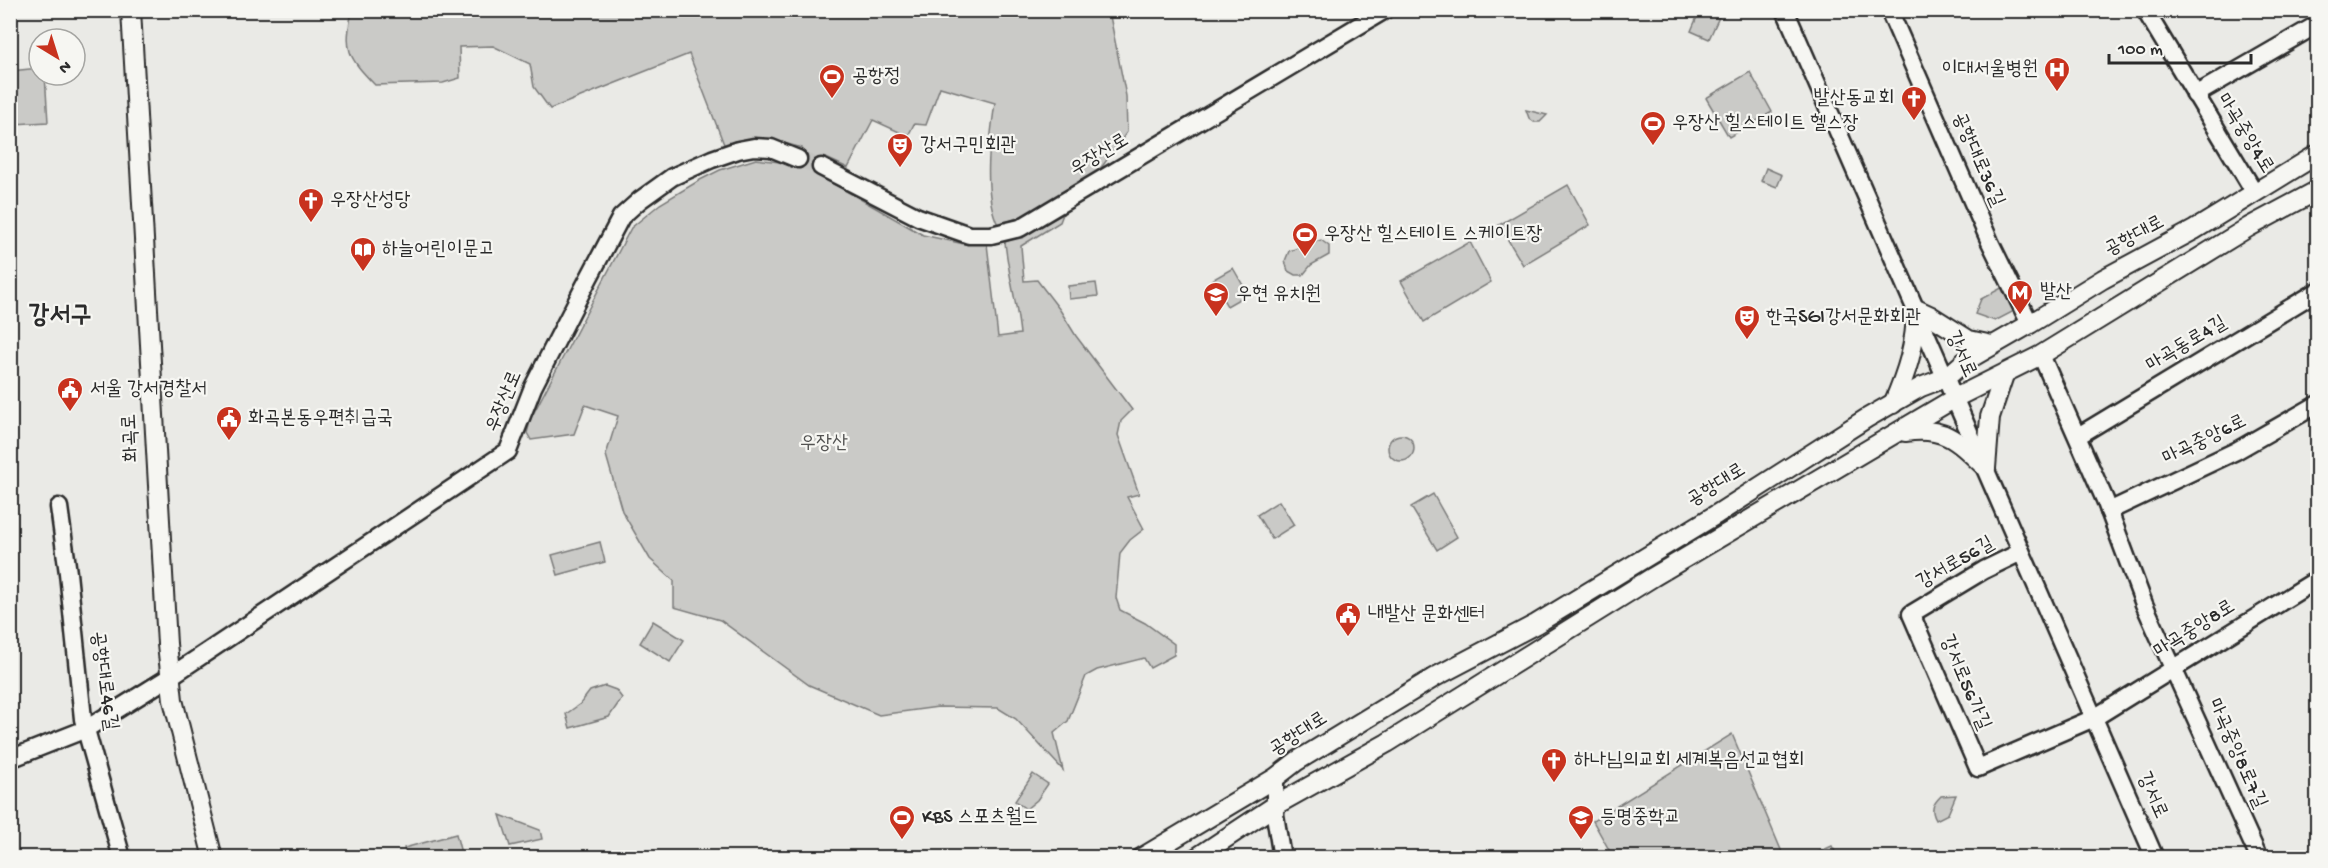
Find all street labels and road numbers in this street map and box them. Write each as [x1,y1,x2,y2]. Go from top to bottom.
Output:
street label: 마곡중앙4로 [2210,90,2278,178]
street label: 공항대로36길 [1946,109,2008,211]
street label: 우장산로 [1066,130,1134,182]
street label: 공항대로 [2101,212,2169,262]
street label: 마곡동로4길 [2143,312,2231,378]
street label: 강서로 [1940,328,1980,382]
street label: 우장산로 [482,368,528,436]
street label: 마곡중앙6로 [2159,411,2251,471]
street label: 화곡로 [119,413,145,463]
street label: 공항대로 [1684,459,1750,513]
street label: 강서로56길 [1913,533,1999,595]
street label: 마곡중앙8로 [2150,596,2240,664]
street label: 공항대로46길 [85,630,121,732]
street label: 강서로56가길 [1934,632,1994,734]
street label: 마곡중앙8로7길 [2202,695,2270,813]
street label: 공항대로 [1266,708,1332,762]
street label: 강서로 [2131,769,2171,823]

